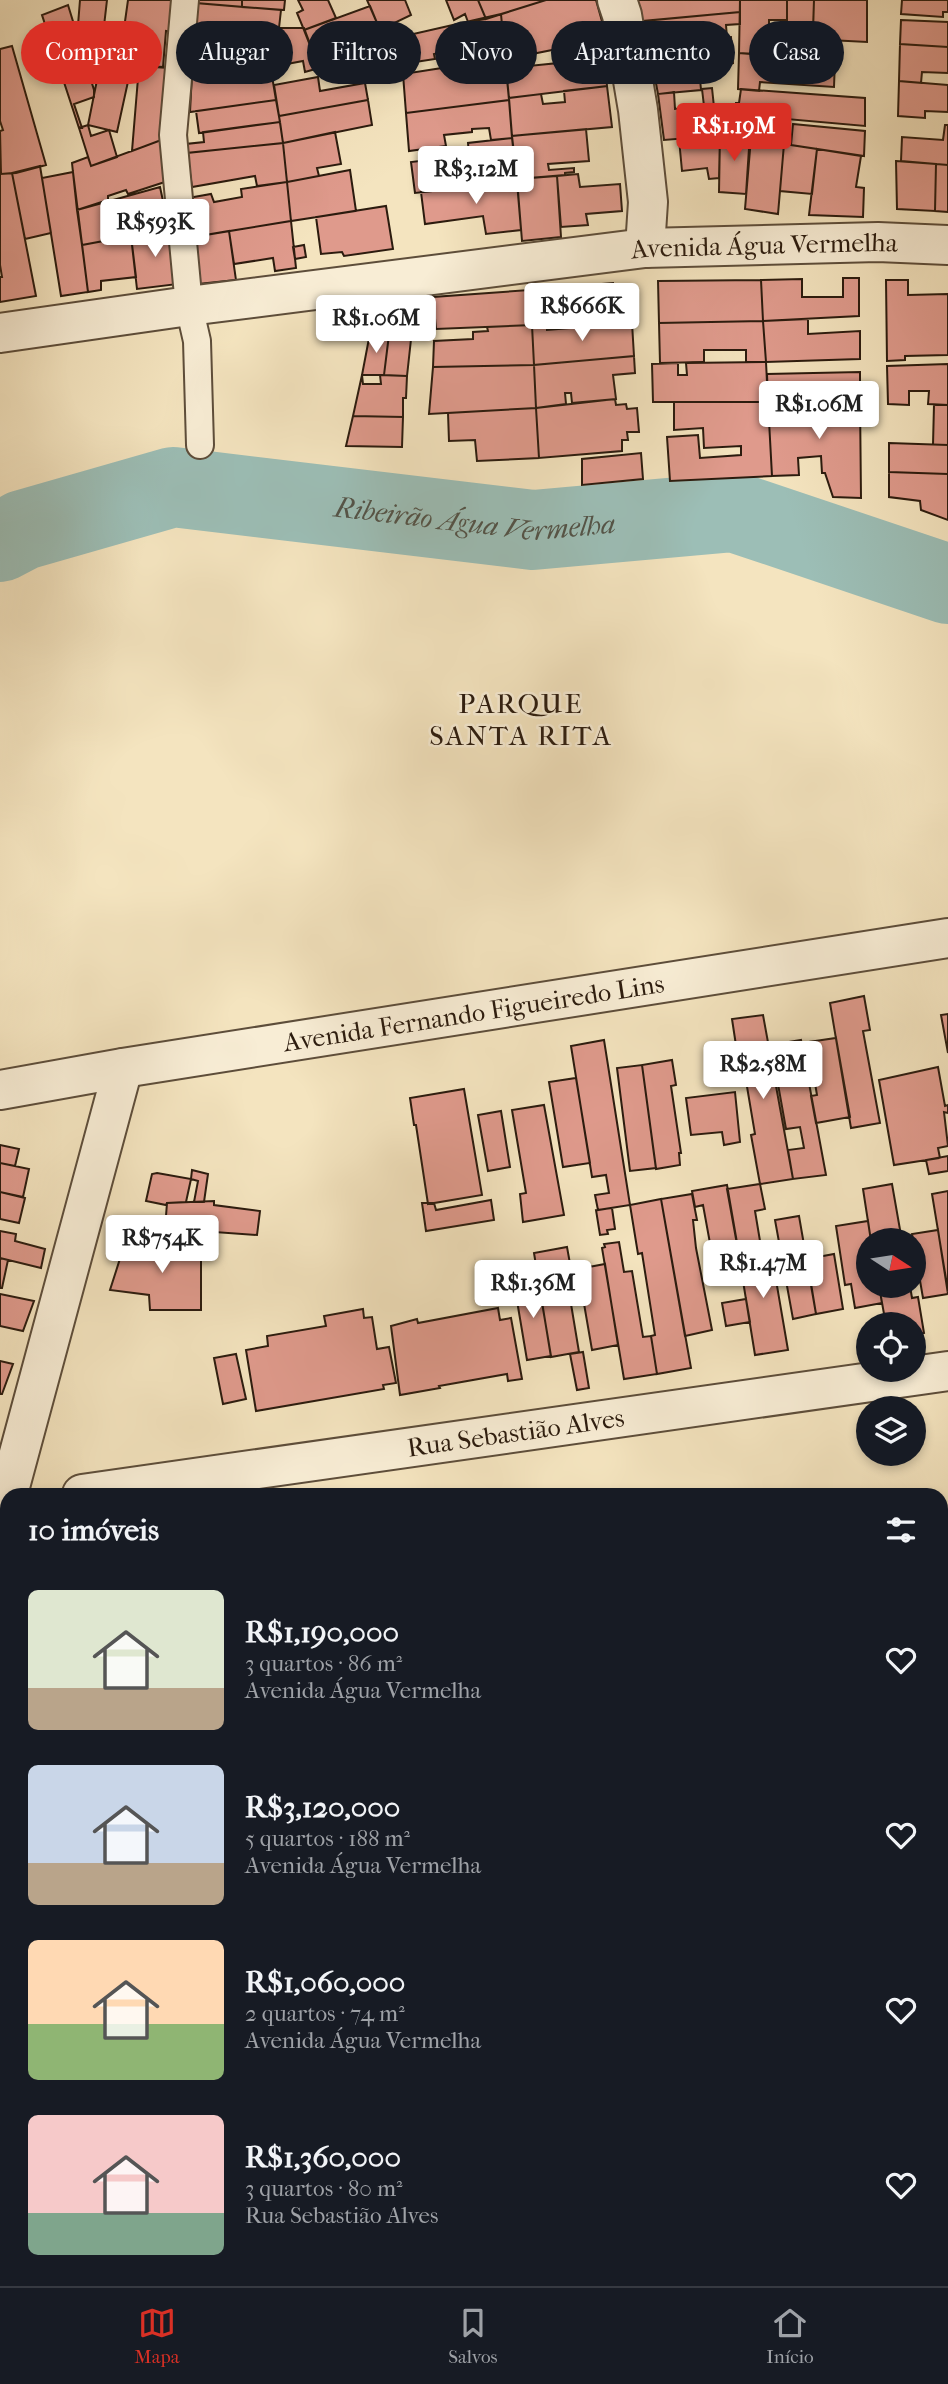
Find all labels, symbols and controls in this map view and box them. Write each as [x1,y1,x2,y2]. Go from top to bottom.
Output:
chip: Comprar [21,21,162,84]
chip: Alugar [176,21,293,84]
chip: Filtros [307,21,421,84]
chip: Novo [435,21,537,84]
chip: Apartamento [551,21,735,84]
chip: Casa [749,21,844,84]
pin: R$1.19M [669,104,799,163]
text: R$1.19M [692,112,776,139]
pin: R$3.12M [411,146,541,206]
text: R$3.12M [434,155,518,182]
pin: R$593K [98,200,212,259]
text: R$593K [116,208,194,235]
street label: Avenida Água Vermelha [628,227,899,266]
pin: R$666K [525,284,639,343]
text: R$666K [540,292,624,319]
pin: R$1.06M [311,296,441,355]
text: R$1.06M [332,304,420,331]
pin: R$1.06M [754,382,884,441]
text: R$1.06M [775,390,863,417]
water label: Ribeirão Água Vermelha [331,490,617,547]
district label: PARQUE SANTA RITA [429,687,613,752]
street label: Avenida Fernando Figueiredo Lins [280,968,666,1059]
pin: R$2.58M [698,1042,828,1101]
text: R$2.58M [719,1050,807,1077]
pin: R$754K [105,1216,219,1275]
text: R$754K [122,1224,202,1251]
north arrow [856,1228,926,1298]
map controls [856,1228,926,1466]
pin: R$1.47M [698,1240,828,1300]
text: R$1.47M [719,1249,807,1276]
pin: R$1.36M [468,1260,598,1320]
text: R$1.36M [491,1269,575,1296]
button: locate [856,1312,926,1382]
button: layers [856,1396,926,1466]
street label: Rua Sebastião Alves [405,1402,626,1464]
icon: filters [882,1511,920,1549]
text: 10 imóveis [28,1513,159,1548]
text: R$1,190,000 [245,1615,399,1650]
icon: home [84,1618,168,1702]
icon: heart [882,1641,920,1679]
text: 3 quartos · 86 m² [245,1650,402,1677]
text: Avenida Água Vermelha [245,1677,481,1704]
text: R$3,120,000 [245,1790,400,1825]
icon: home [84,1793,168,1877]
icon: heart [882,1816,920,1854]
text: 5 quartos · 188 m² [245,1825,410,1852]
text: Avenida Água Vermelha [245,1852,481,1879]
text: R$1,060,000 [245,1965,405,2000]
icon: home [84,1968,168,2052]
icon: heart [882,1991,920,2029]
text: 2 quartos · 74 m² [245,2000,405,2027]
text: Avenida Água Vermelha [245,2027,481,2054]
text: R$1,360,000 [245,2140,401,2175]
icon: home [84,2143,168,2227]
icon: heart [882,2166,920,2204]
text: 3 quartos · 80 m² [245,2175,403,2202]
text: Rua Sebastião Alves [245,2202,438,2229]
tab: Mapa [134,2304,180,2368]
tab: Salvos [448,2304,498,2368]
tab: Início [766,2304,814,2368]

